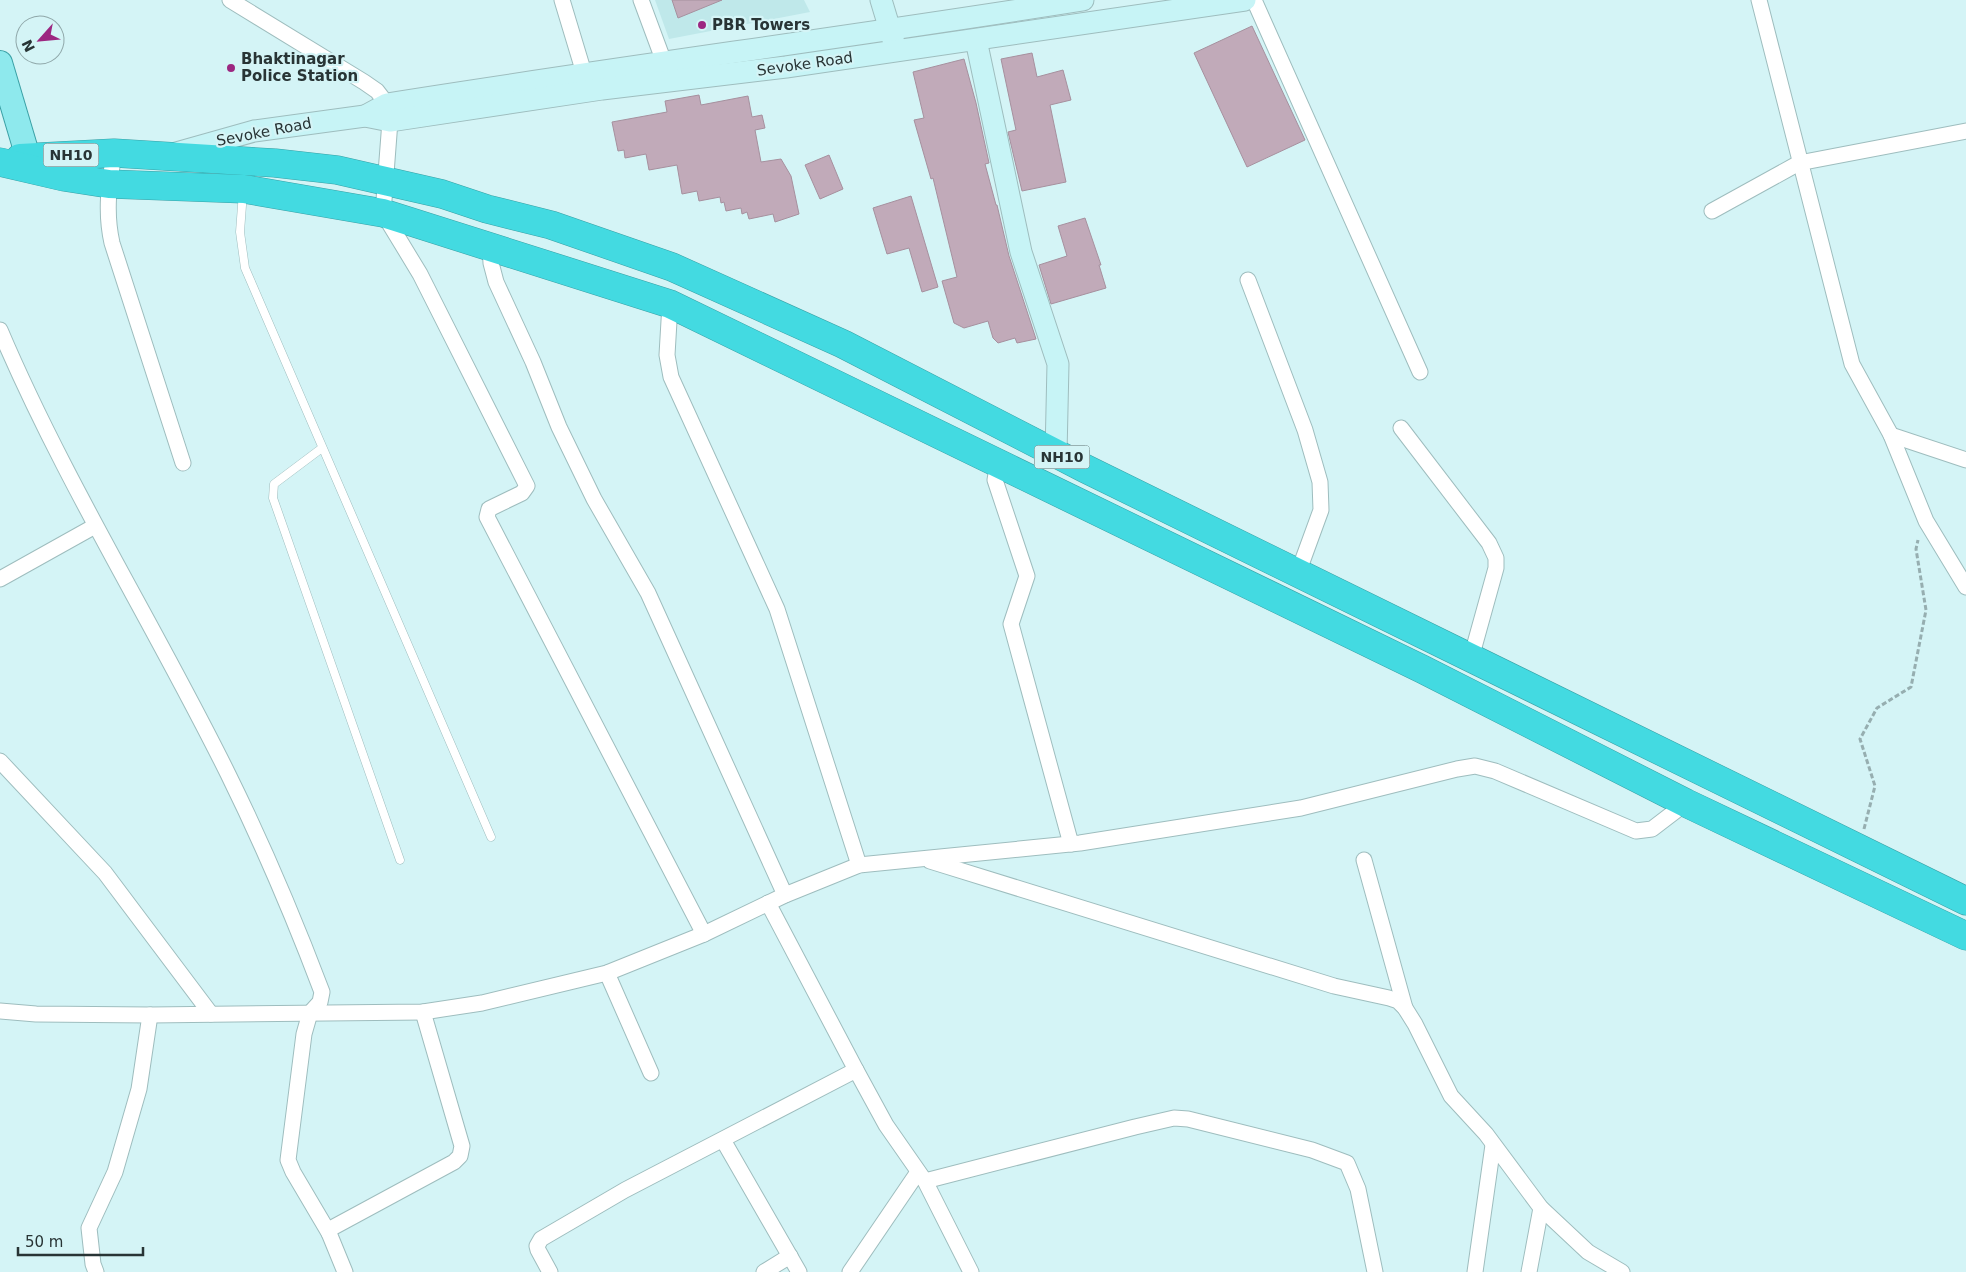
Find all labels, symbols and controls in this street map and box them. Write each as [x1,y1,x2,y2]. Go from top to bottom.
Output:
north arrow [15,15,65,65]
place label: PBR Towers [712,16,810,34]
marker: PBR Towers [696,19,708,31]
text: N [19,37,38,55]
street label: Sevoke Road [756,48,854,80]
place label: Bhaktinagar Police Station [241,50,358,85]
marker: Bhaktinagar Police Station [225,62,237,74]
street label: Sevoke Road [215,114,313,150]
road number: NH10 [44,144,98,166]
road number: NH10 [1034,446,1090,468]
scale bar [18,1224,142,1256]
text: 50 m [25,1233,63,1251]

